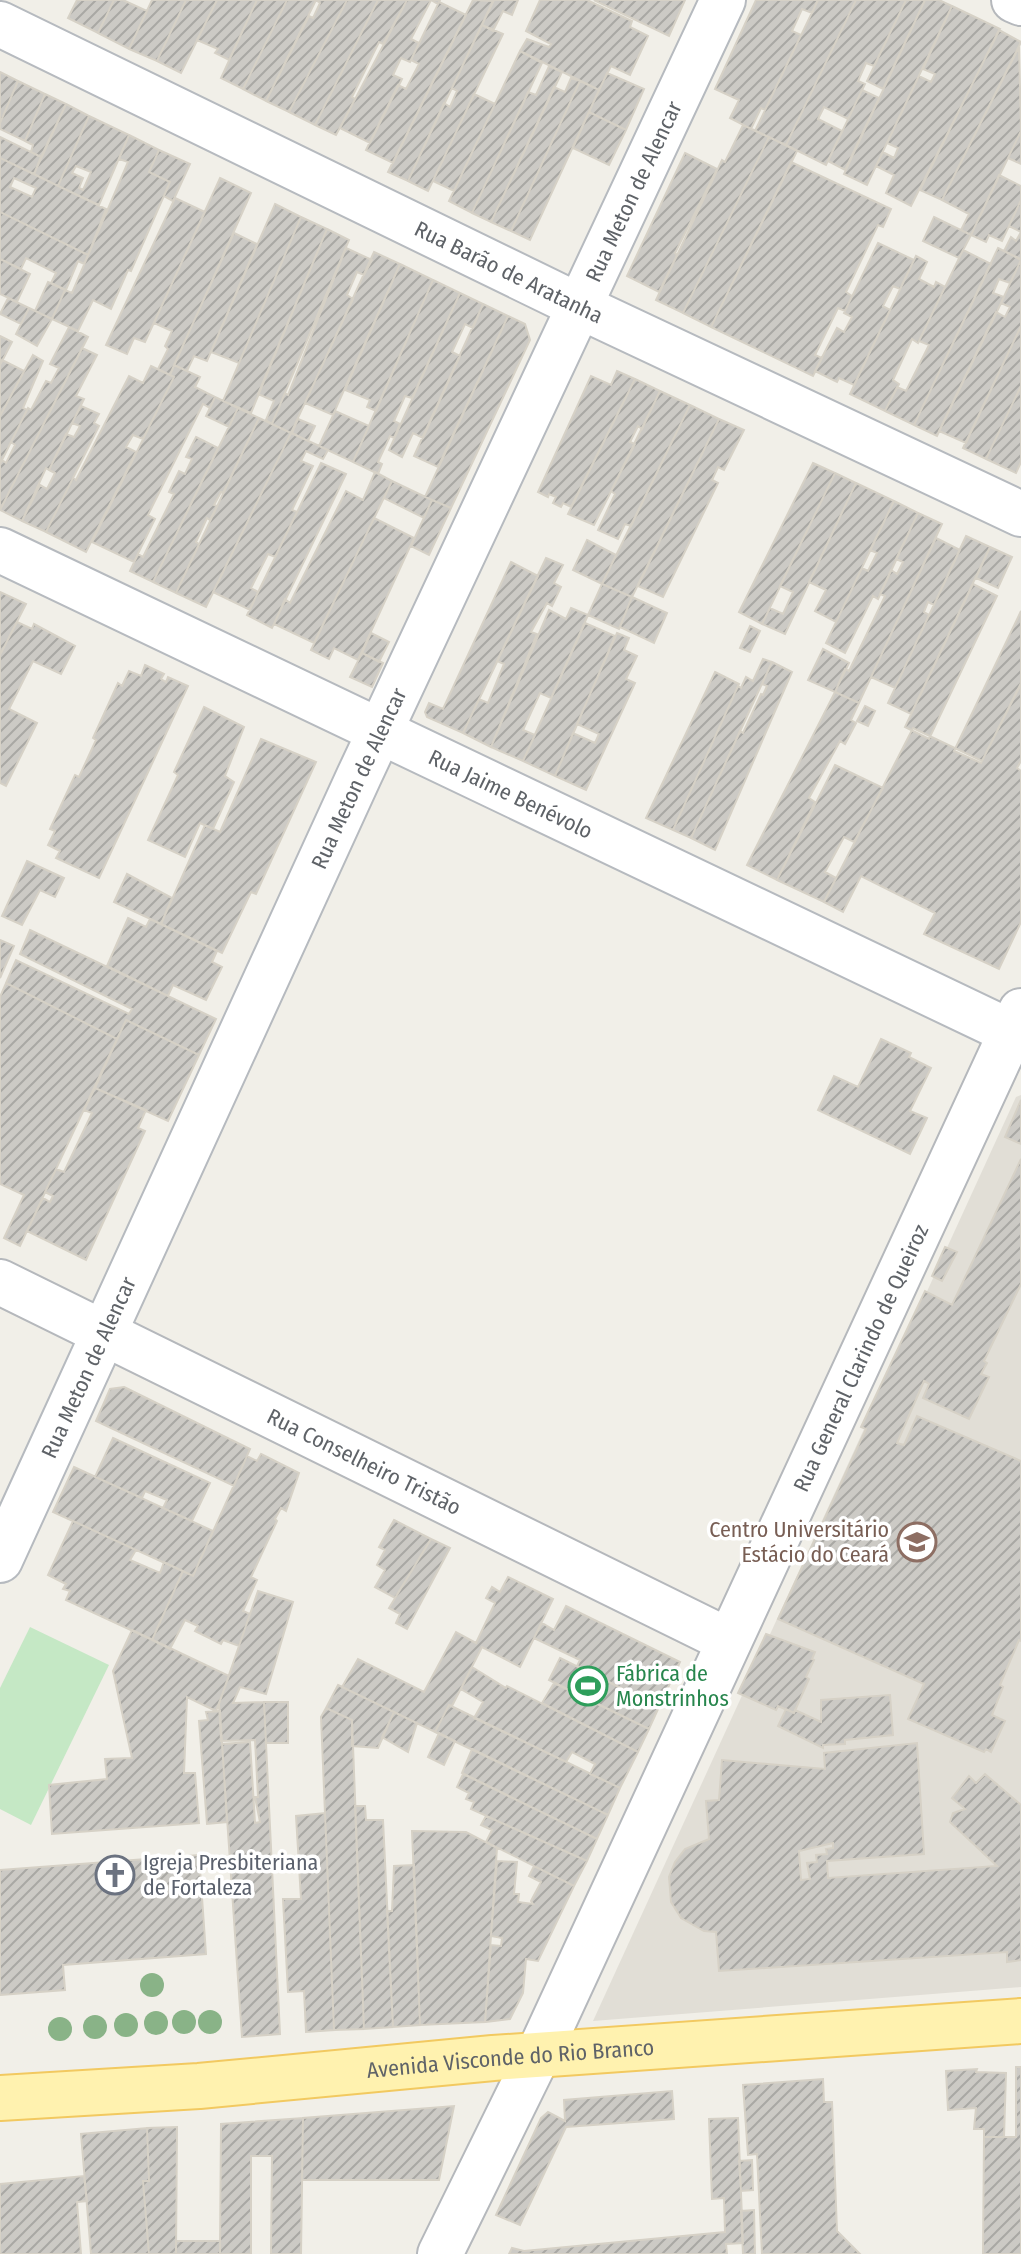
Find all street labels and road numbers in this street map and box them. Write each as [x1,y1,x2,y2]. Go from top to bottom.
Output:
street label: Rua Meton de Alencar [580,97,688,286]
street label: Rua Barão de Aratanha [410,215,607,329]
street label: Rua Meton de Alencar [305,683,413,873]
street label: Rua Jaime Benévolo [424,743,597,845]
street label: Rua General Clarindo de Queiroz [788,1220,935,1496]
street label: Rua Meton de Alencar [36,1272,142,1462]
street label: Rua Conselheiro Tristão [263,1403,465,1521]
street label: Avenida Visconde do Rio Branco [366,2034,655,2084]

